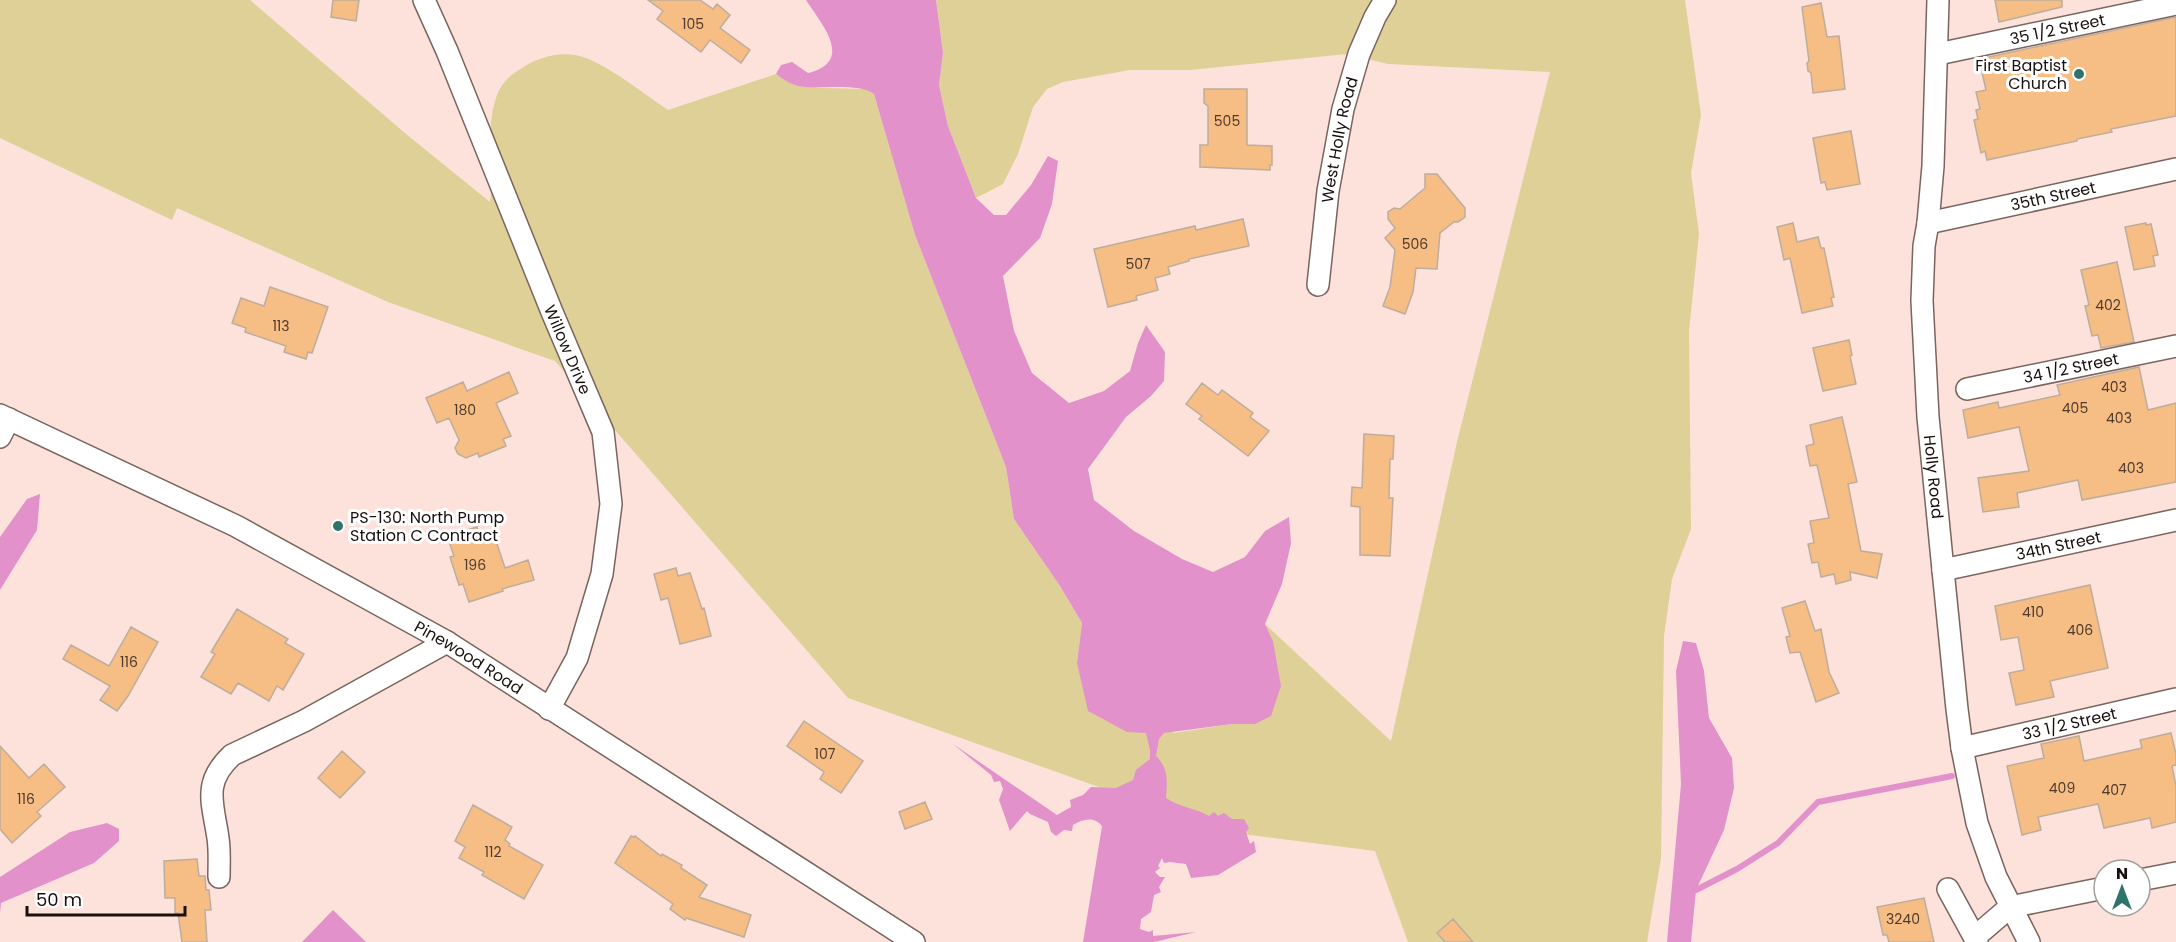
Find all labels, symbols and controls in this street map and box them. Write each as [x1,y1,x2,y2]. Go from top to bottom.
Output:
street label: 35 1/2 Street [2008,8,2107,51]
house number: 105 [682,14,704,34]
place label: First Baptist Church [1975,54,2067,95]
marker: First Baptist Church [2072,67,2086,81]
street label: West Holly Road [1316,74,1364,204]
house number: 505 [1214,111,1240,131]
street label: 35th Street [2008,176,2098,217]
house number: 506 [1402,234,1428,254]
house number: 507 [1125,254,1151,274]
house number: 402 [2095,295,2121,315]
street label: Willow Drive [538,301,597,398]
house number: 113 [272,316,290,336]
street label: 34 1/2 Street [2021,347,2121,389]
house number: 403 [2101,377,2127,397]
house number: 405 [2062,398,2088,418]
house number: 180 [454,400,476,420]
house number: 403 [2106,408,2132,428]
street label: Holly Road [1918,434,1949,520]
house number: 403 [2118,458,2144,478]
place label: PS-130: North Pump Station C Contract [350,506,505,547]
marker: PS-130: North Pump Station C Contract [331,519,345,533]
street label: 34th Street [2014,525,2103,566]
house number: 196 [464,555,486,575]
house number: 410 [2022,602,2044,622]
street label: Pinewood Road [410,615,527,700]
house number: 406 [2067,620,2093,640]
house number: 116 [120,652,138,672]
street label: 33 1/2 Street [2020,702,2119,746]
house number: 107 [815,744,836,764]
house number: 409 [2049,778,2075,798]
house number: 407 [2101,780,2127,800]
house number: 116 [17,789,35,809]
house number: 112 [484,842,502,862]
north arrow [2092,858,2152,918]
text: N [2116,862,2128,885]
scale bar [27,879,184,917]
text: 50 m [36,887,82,912]
house number: 3240 [1886,909,1920,929]

